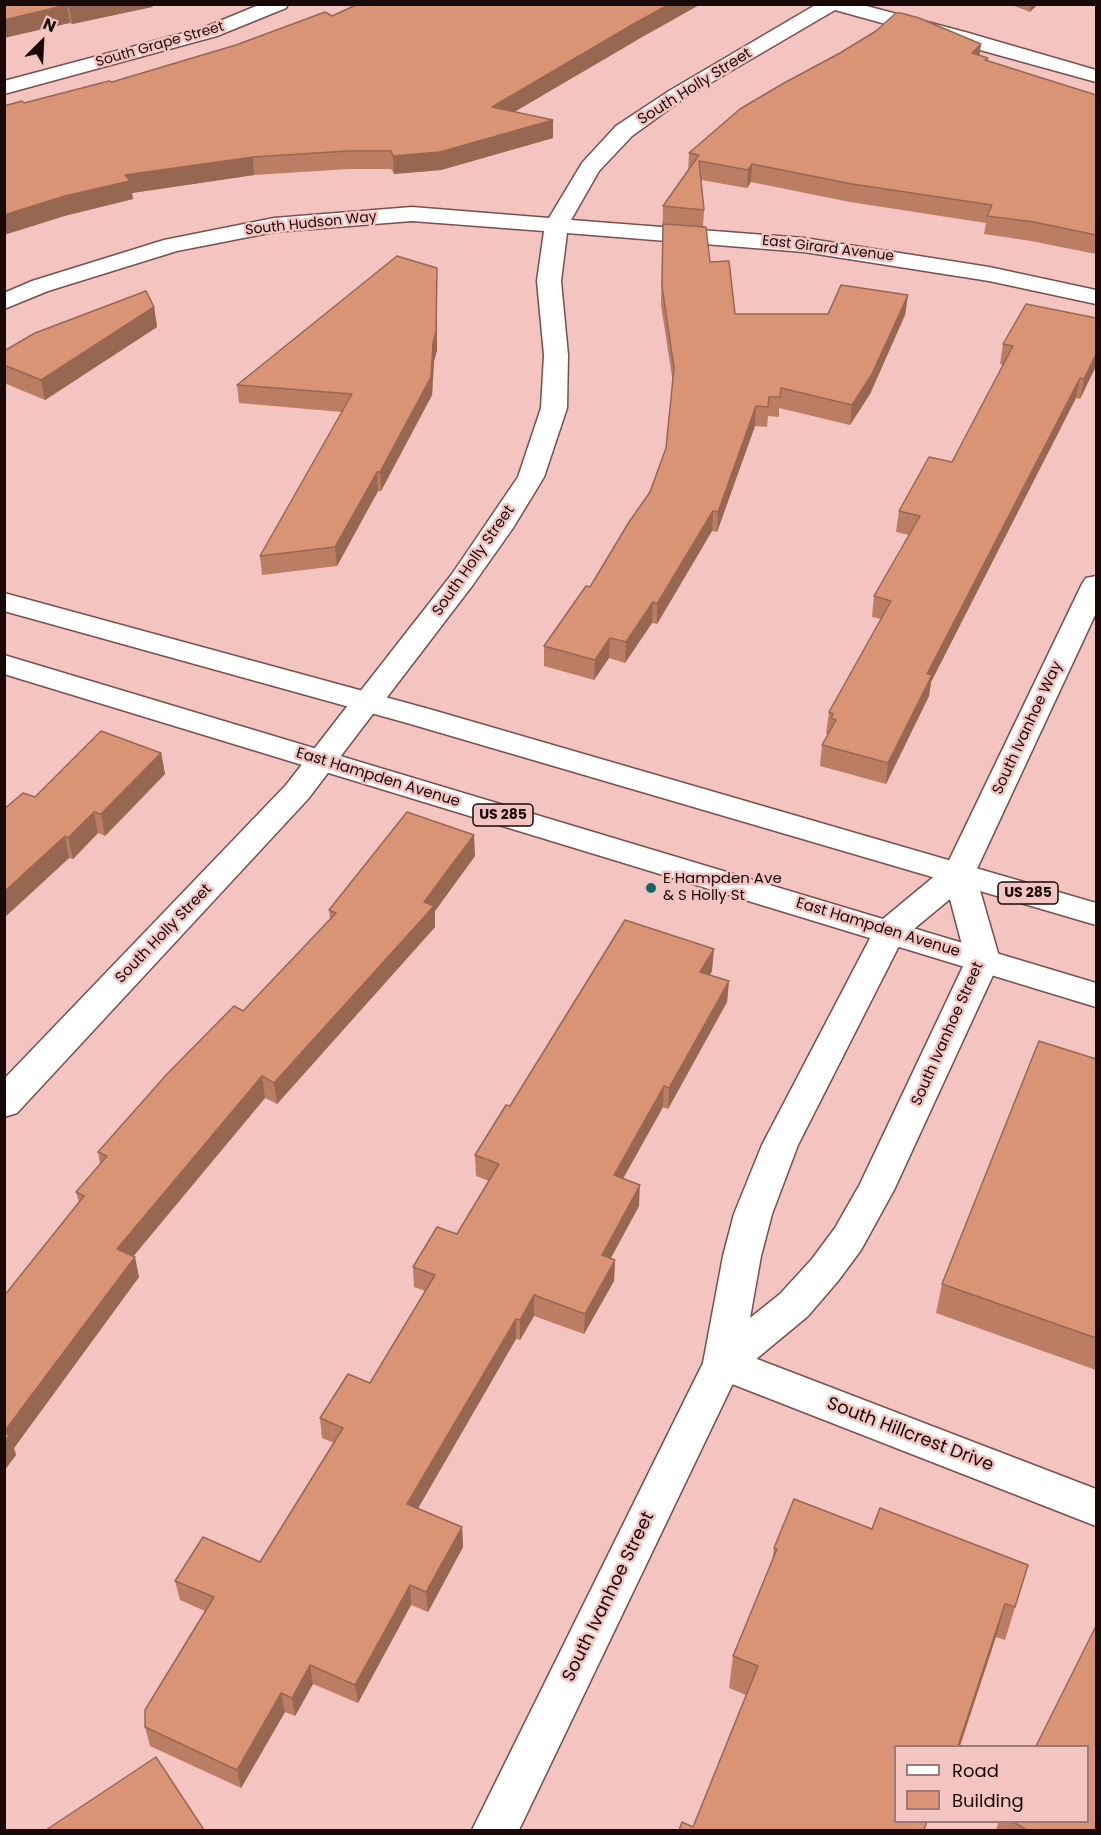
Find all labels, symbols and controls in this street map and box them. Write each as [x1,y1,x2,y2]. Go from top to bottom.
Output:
north arrow [12,12,72,72]
text: N [39,12,60,38]
street label: South Grape Street [94,19,226,71]
street label: South Holly Street [635,45,755,129]
street label: South Hudson Way [244,209,378,239]
street label: East Girard Avenue [761,233,895,265]
street label: South Holly Street [429,502,519,620]
street label: South Ivanhoe Way [989,659,1067,797]
street label: East Hampden Avenue [294,744,462,812]
road number: US 285 [473,804,533,826]
place label: E Hampden Ave & S Holly St [663,870,782,905]
street label: South Holly Street [112,881,216,987]
marker: E Hampden Ave & S Holly St [644,881,658,895]
road number: US 285 [998,882,1058,904]
street label: East Hampden Avenue [794,894,962,962]
street label: South Ivanhoe Street [908,959,988,1109]
street label: South Hillcrest Drive [824,1393,996,1477]
street label: South Ivanhoe Street [558,1508,660,1686]
legend [894,1745,1089,1823]
text: Road [952,1758,999,1783]
text: Building [952,1788,1024,1813]

